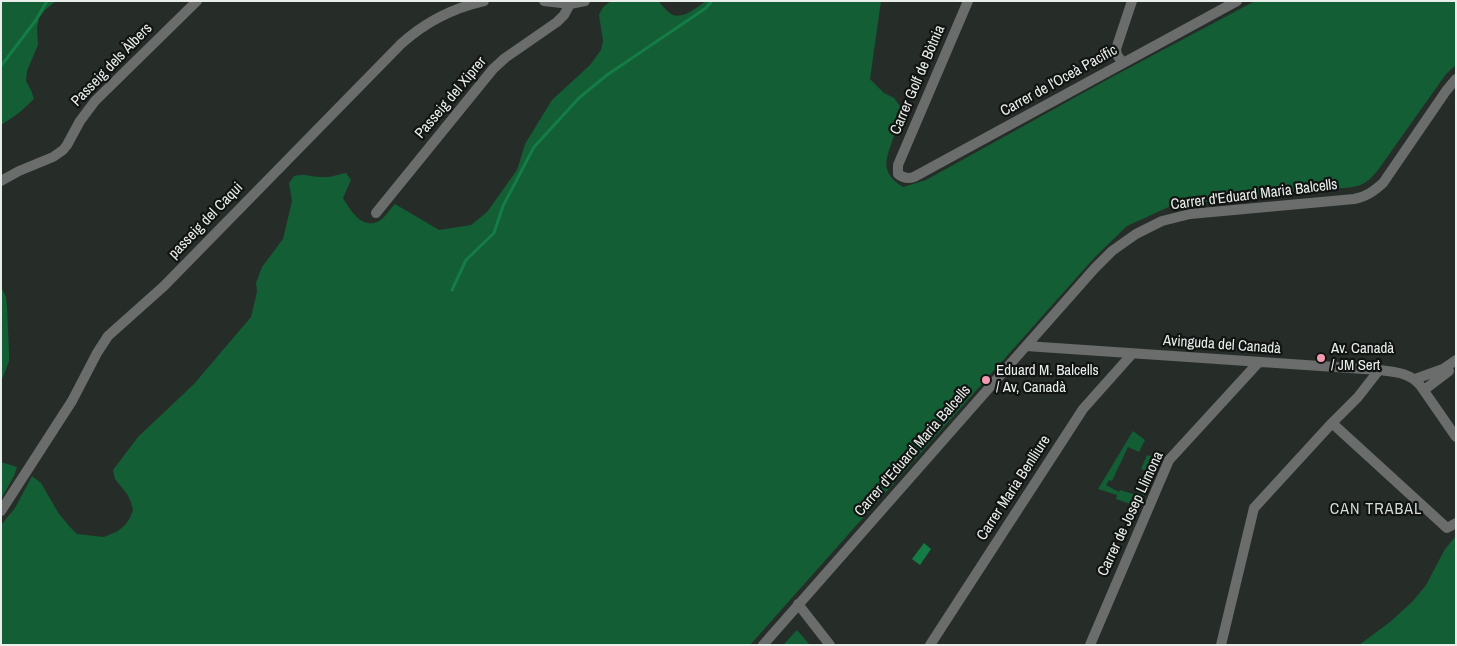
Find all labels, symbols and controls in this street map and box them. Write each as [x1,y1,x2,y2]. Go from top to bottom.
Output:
street label: Passeig dels Àlbers [68,20,156,110]
street label: Carrer Golf de Bòtnia [887,23,949,137]
street label: Carrer de l'Oceà Pacífic [997,41,1121,121]
street label: Passeig del Xiprer [412,53,490,143]
street label: Carrer d'Eduard Maria Balcells [1170,176,1338,214]
street label: passeig del Caqui [165,179,247,263]
street label: Avinguda del Canadà [1162,332,1282,358]
place label: Av. Canadà / JM Sert [1331,340,1394,375]
marker: Av. Canadà / JM Sert [1315,352,1327,364]
place label: Eduard M. Balcells / Av, Canadà [996,362,1099,397]
marker: Eduard M. Balcells / Av, Canadà [980,374,992,386]
street label: Carrer d'Eduard Maria Balcells [851,382,975,520]
street label: Carrer Maria Benlliure [973,432,1055,544]
street label: Carrer de Josep Llimona [1094,449,1168,579]
district label: CAN TRABAL [1329,500,1423,520]

